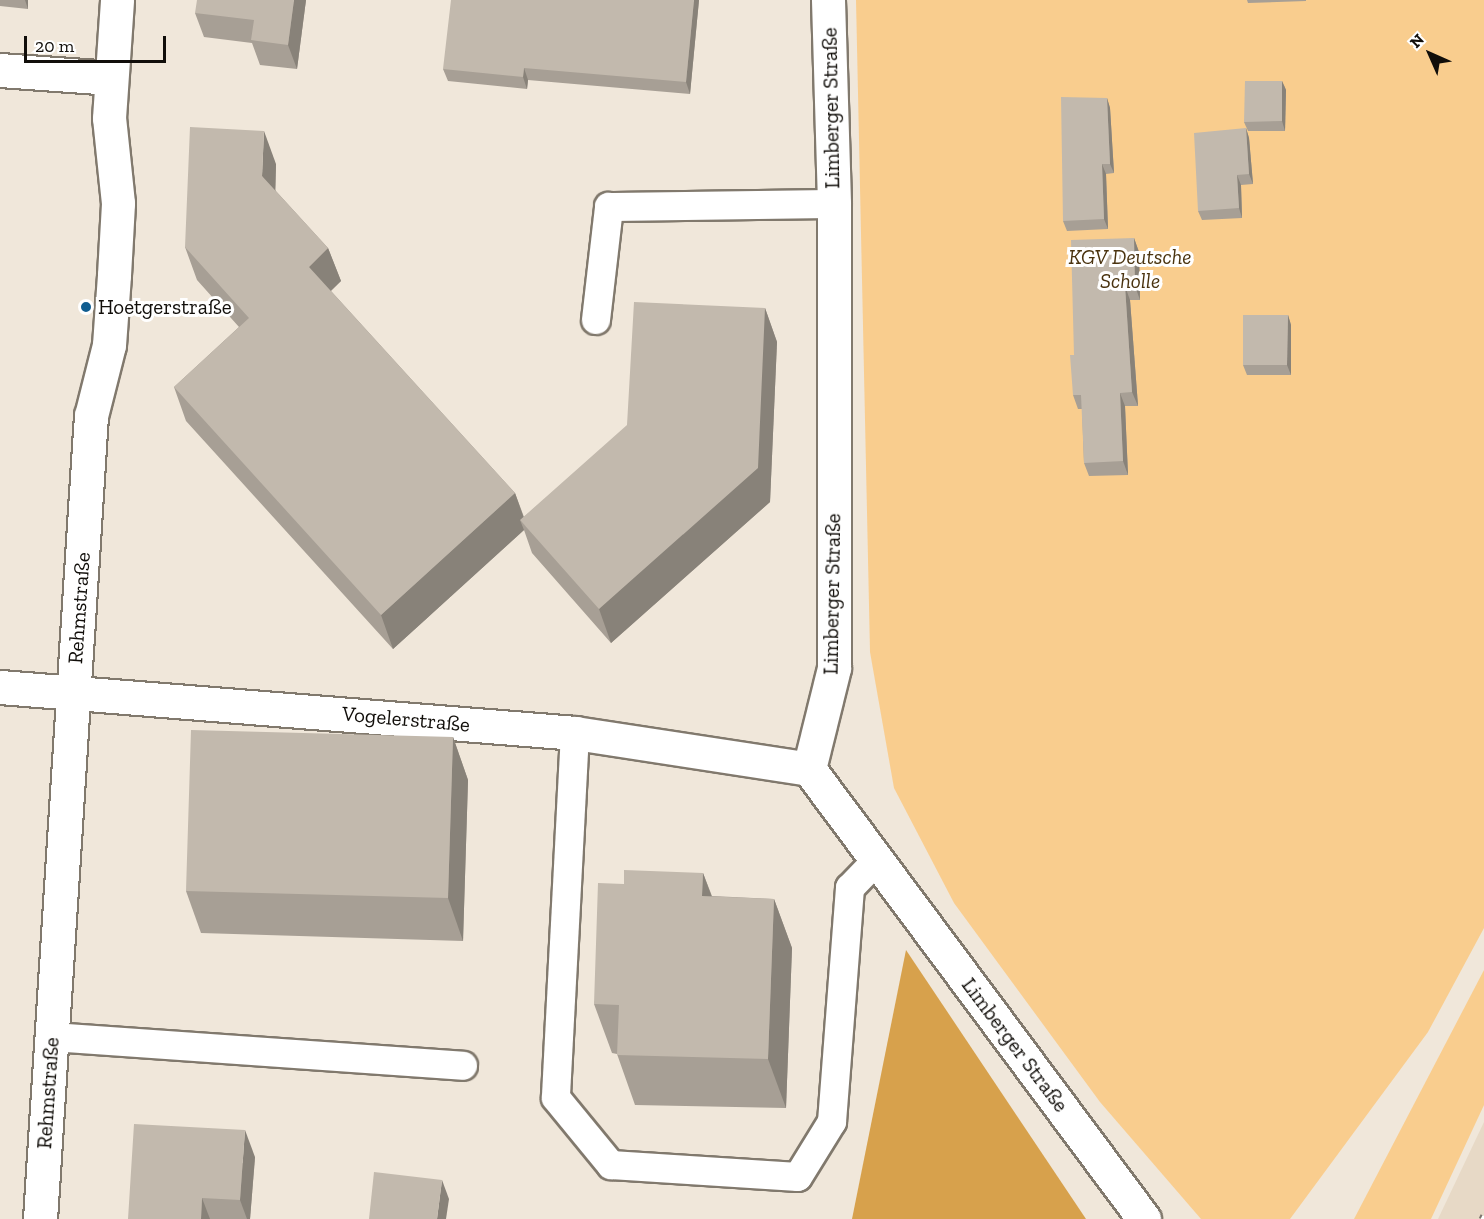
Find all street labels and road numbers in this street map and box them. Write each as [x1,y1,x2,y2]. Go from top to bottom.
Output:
street label: Limberger Straße [817,27,845,189]
street label: Limberger Straße [818,513,846,675]
street label: Rehmstraße [63,551,95,665]
street label: Vogelerstraße [341,701,471,737]
street label: Limberger Straße [956,973,1074,1117]
street label: Rehmstraße [32,1036,64,1150]

